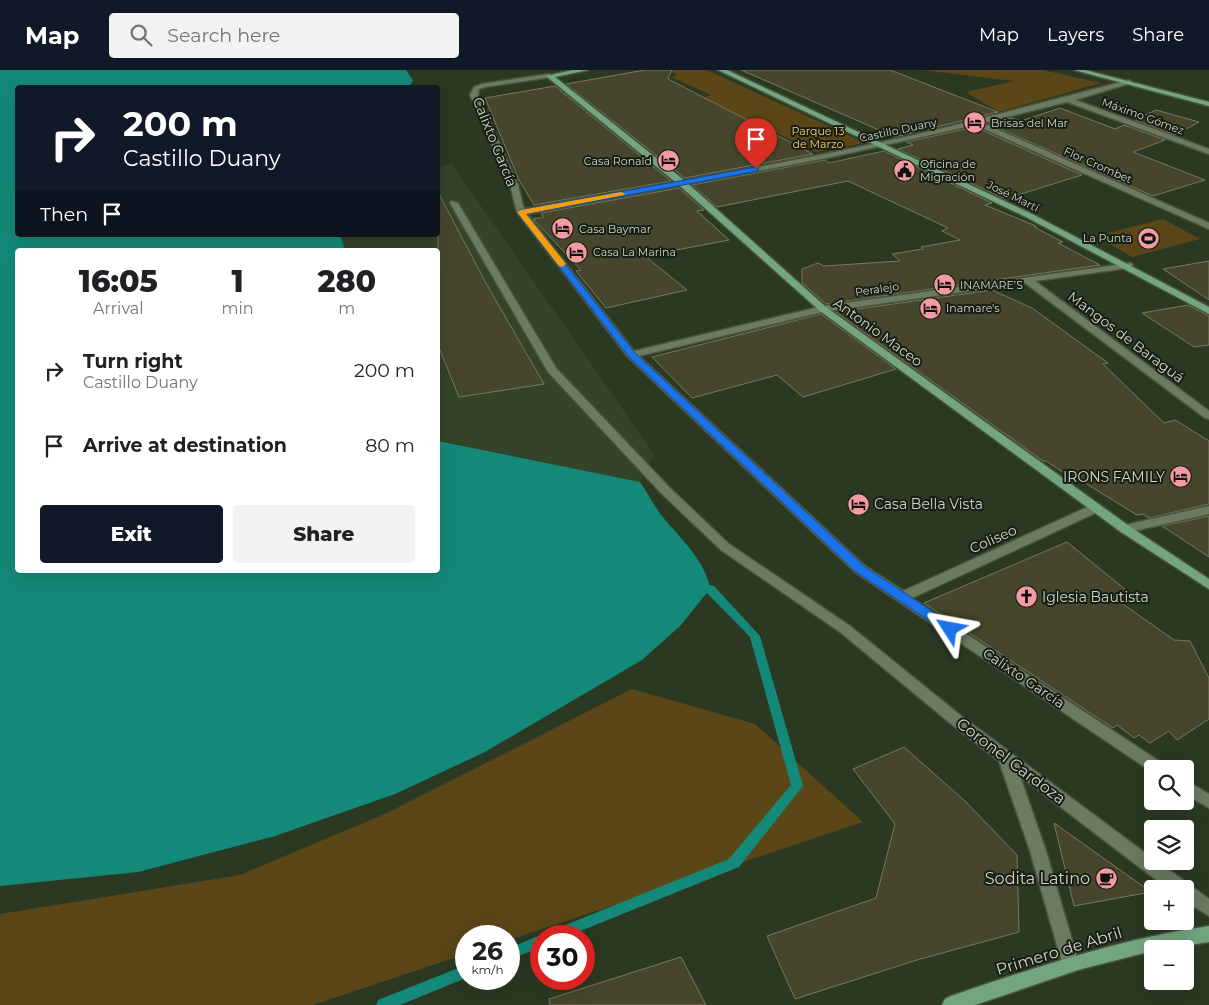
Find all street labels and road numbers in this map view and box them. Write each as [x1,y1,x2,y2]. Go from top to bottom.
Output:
street label: Calixto García [469,94,521,190]
street label: Máximo Gómez [1100,95,1186,138]
street label: Castillo Duany [858,115,938,145]
street label: Flor Crombet [1062,144,1135,187]
street label: José Martí [984,177,1042,215]
street label: Peralejo [854,279,900,299]
street label: Mangos de Baraguá [1064,287,1188,387]
street label: Antonio Maceo [830,294,926,371]
street label: Coliseo [967,521,1020,557]
street label: Calixto García [979,644,1069,712]
street label: Coronel Cardoza [953,714,1069,808]
street label: Primero de Abril [994,923,1124,979]

